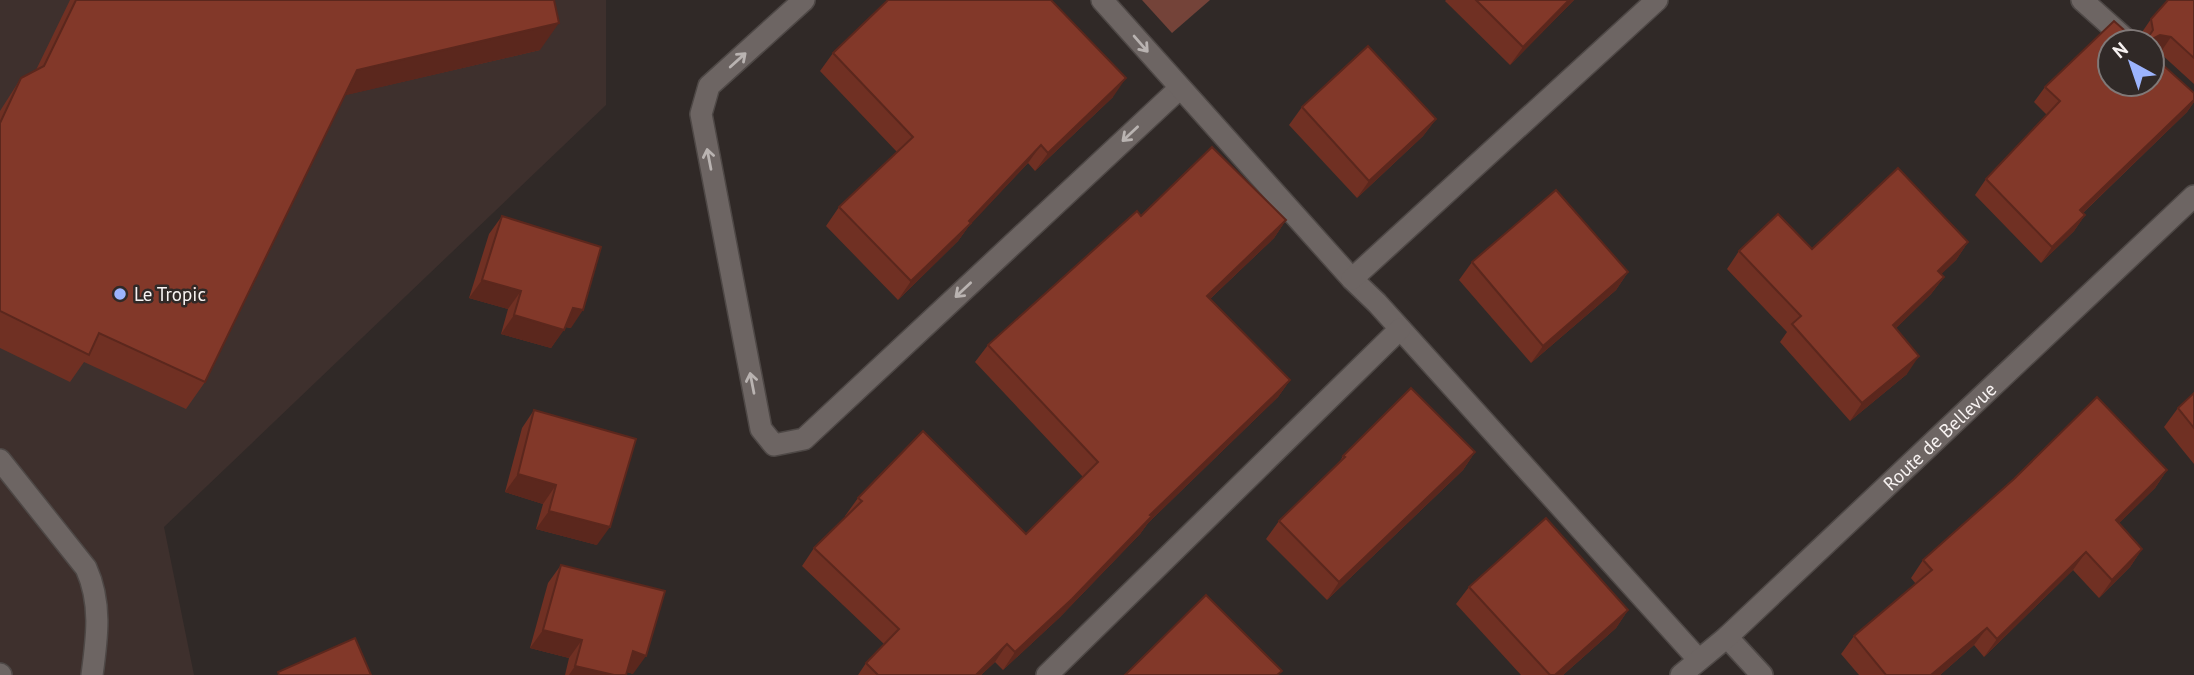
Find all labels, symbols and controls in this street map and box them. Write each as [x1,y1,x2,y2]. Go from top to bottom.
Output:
north arrow [2096,28,2166,98]
one-way arrow [1133,35,1149,53]
text: N [2108,37,2133,63]
one-way arrow [729,52,747,68]
one-way arrow [1122,126,1139,143]
one-way arrow [702,148,716,171]
one-way arrow [955,281,972,298]
place label: Le Tropic [134,282,206,306]
marker: Le Tropic [112,286,128,302]
one-way arrow [745,372,758,395]
street label: Route de Bellevue [1878,377,2001,495]

